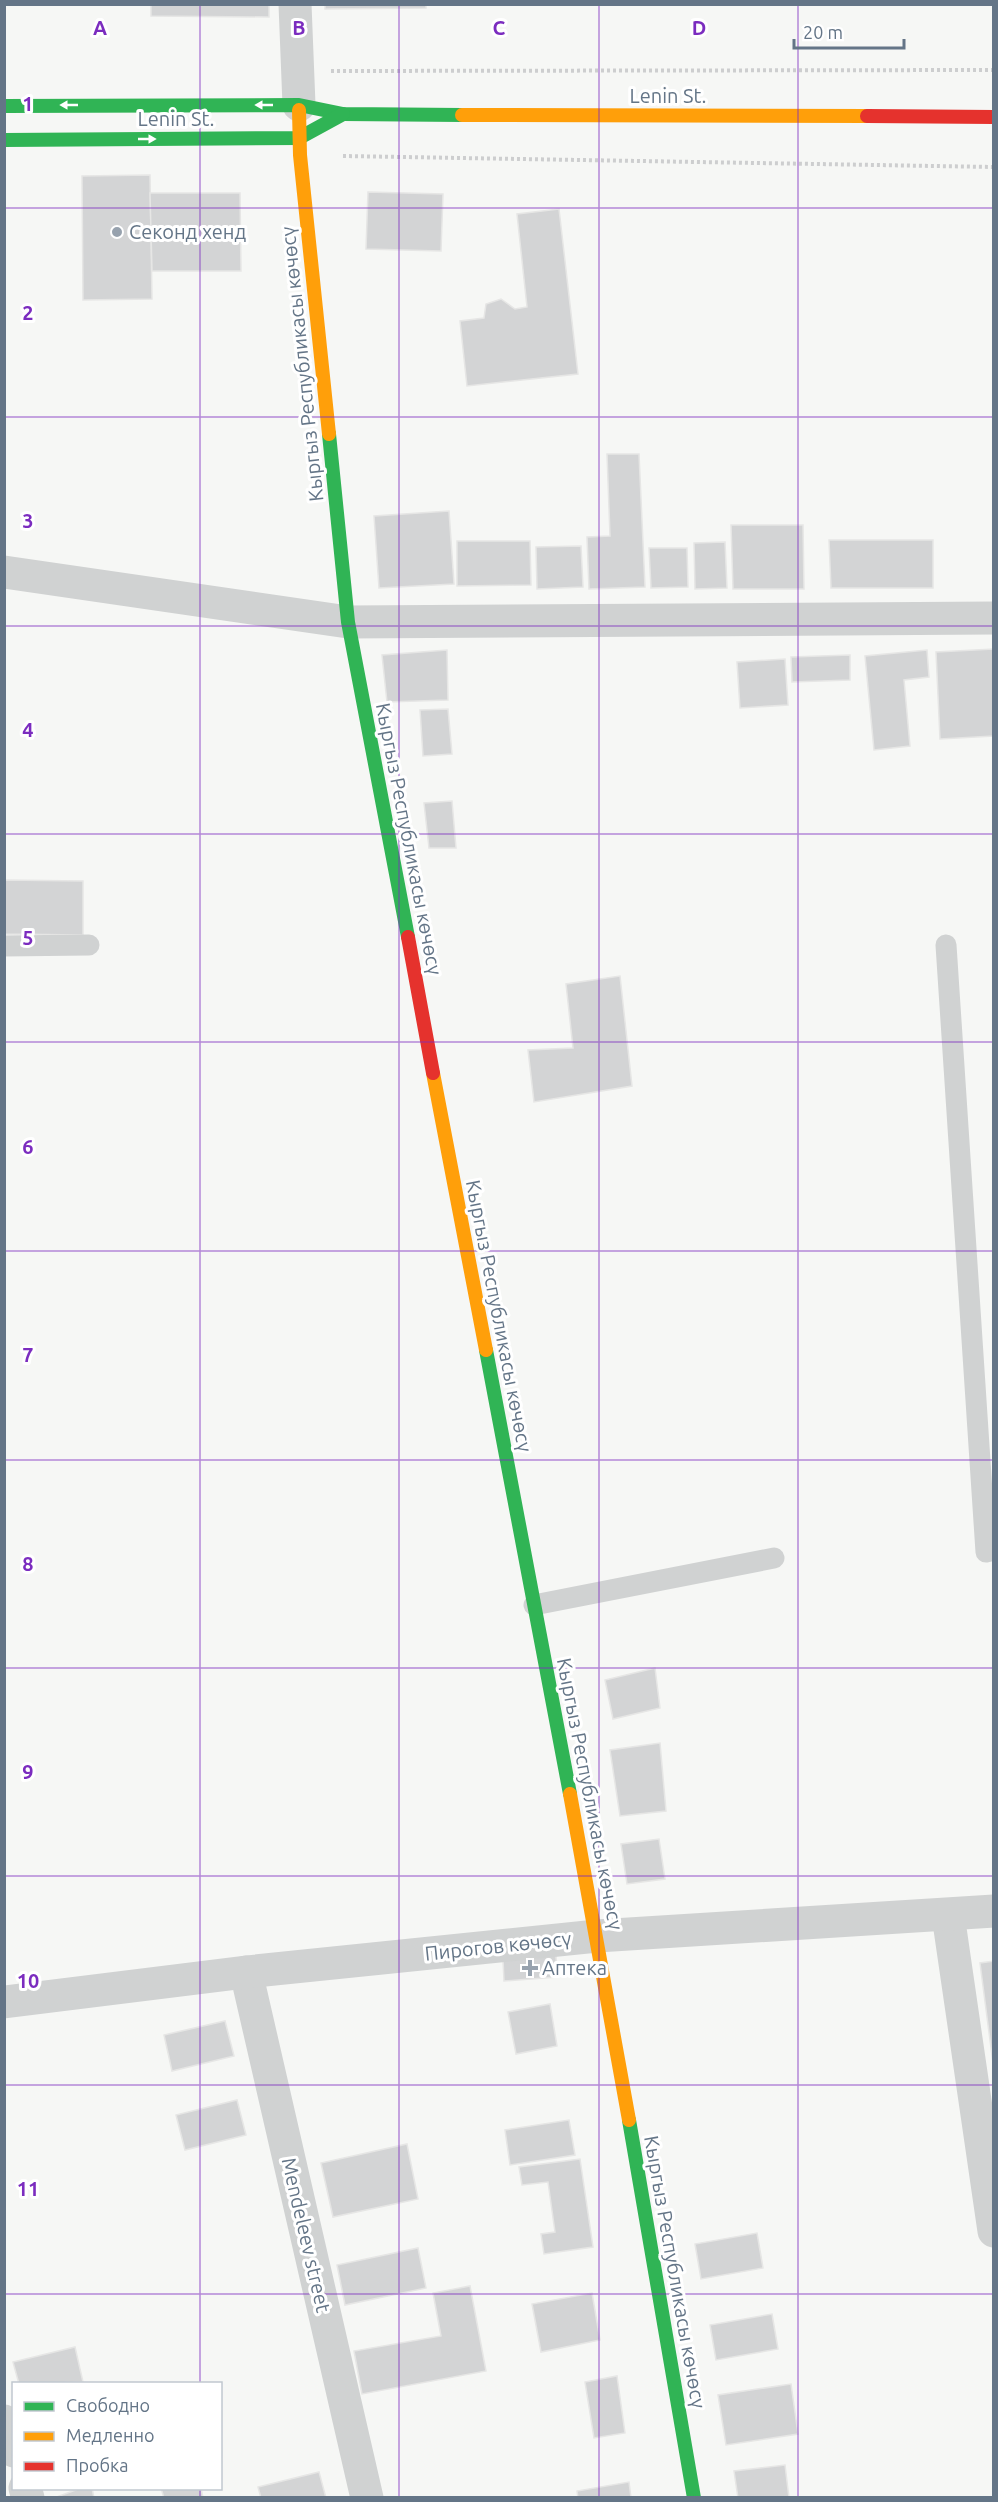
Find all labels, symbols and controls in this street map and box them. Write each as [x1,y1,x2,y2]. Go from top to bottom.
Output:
scale bar [794,12,904,50]
text: A [93,16,107,39]
text: B [292,16,306,39]
text: C [493,16,506,39]
text: D [692,16,706,39]
text: 20 m [803,22,843,42]
street label: Lenin St. [630,84,707,107]
text: 1 [22,92,34,115]
one-way arrow [60,100,79,110]
one-way arrow [255,100,274,110]
street label: Lenin St. [138,107,215,130]
one-way arrow [137,134,156,144]
place label: Секонд хенд [129,220,246,243]
marker: Секонд хенд [110,225,124,239]
street label: Кыргыз Республикасы көчөсү [276,225,327,503]
text: 2 [22,301,34,324]
text: 3 [22,509,34,532]
street label: Кыргыз Республикасы көчөсү [372,701,447,977]
text: 4 [22,718,34,741]
text: 5 [22,926,34,949]
text: 6 [22,1135,34,1158]
street label: Кыргыз Республикасы көчөсү [462,1178,537,1454]
text: 7 [22,1343,34,1366]
text: 8 [22,1552,34,1575]
street label: Кыргыз Республикасы көчөсү [553,1656,628,1932]
text: 9 [22,1760,34,1783]
street label: Пирогов көчөсү [423,1926,573,1965]
place label: Аптека [542,1956,607,1979]
marker: Аптека [523,1961,537,1975]
text: 10 [17,1969,39,1992]
street label: Кыргыз Республикасы көчөсү [640,2134,711,2410]
street label: Mendeleev street [277,2155,336,2315]
text: 11 [17,2177,39,2200]
legend [12,2382,222,2490]
text: Свободно [66,2395,150,2415]
text: Медленно [66,2425,155,2445]
text: Пробка [66,2455,129,2475]

